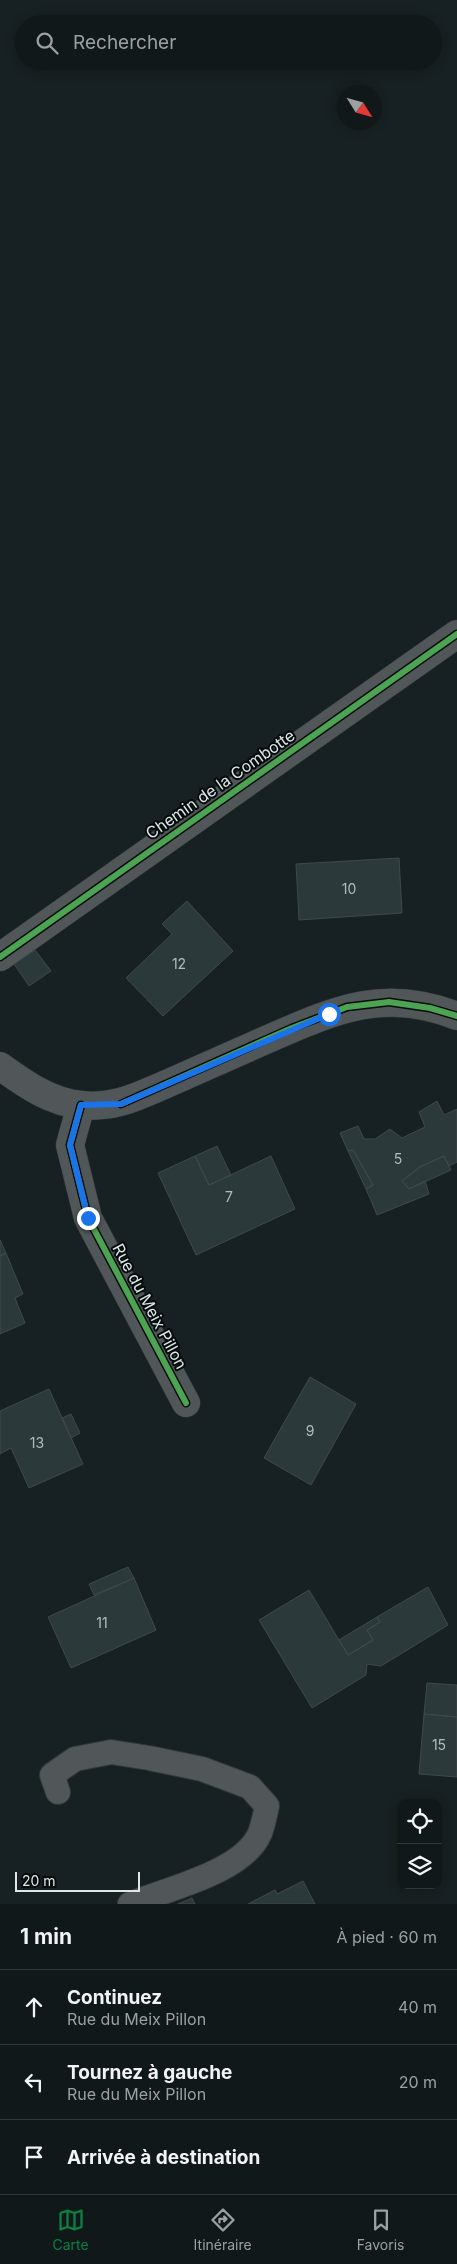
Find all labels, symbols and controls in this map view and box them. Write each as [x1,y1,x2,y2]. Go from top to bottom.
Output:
search box [15,15,442,70]
icon: search [33,29,61,57]
text: Rechercher [73,31,176,54]
north arrow [337,85,382,130]
street label: Chemin de la Combotte [142,725,298,843]
house number: 10 [342,880,356,897]
house number: 12 [172,955,186,972]
route start [318,1003,341,1026]
house number: 5 [394,1150,402,1167]
house number: 7 [225,1188,233,1205]
route end [77,1207,100,1230]
street label: Rue du Meix Pillon [109,1240,191,1372]
house number: 9 [306,1422,314,1439]
house number: 13 [30,1434,44,1451]
house number: 11 [96,1614,108,1631]
house number: 15 [432,1736,446,1753]
map controls [397,1799,442,1889]
button: locate [397,1799,442,1844]
button: layers [397,1844,442,1889]
scale bar [15,1869,140,1892]
text: 20 m [22,1872,56,1889]
text: 1 min [20,1924,72,1949]
text: À pied · 60 m [337,1927,437,1947]
text: Continuez [67,1986,162,2009]
icon: ahead [20,1993,48,2021]
text: 40 m [398,1997,437,2017]
text: Rue du Meix Pillon [67,2009,206,2029]
text: Tournez à gauche [67,2061,232,2084]
icon: left [20,2068,48,2096]
text: 20 m [399,2072,437,2092]
text: Rue du Meix Pillon [67,2084,206,2104]
icon: arrive [20,2143,48,2171]
text: Arrivée à destination [67,2146,260,2169]
tab: Carte [52,2206,89,2253]
tab: Itinéraire [194,2206,252,2253]
tab: Favoris [357,2206,405,2253]

